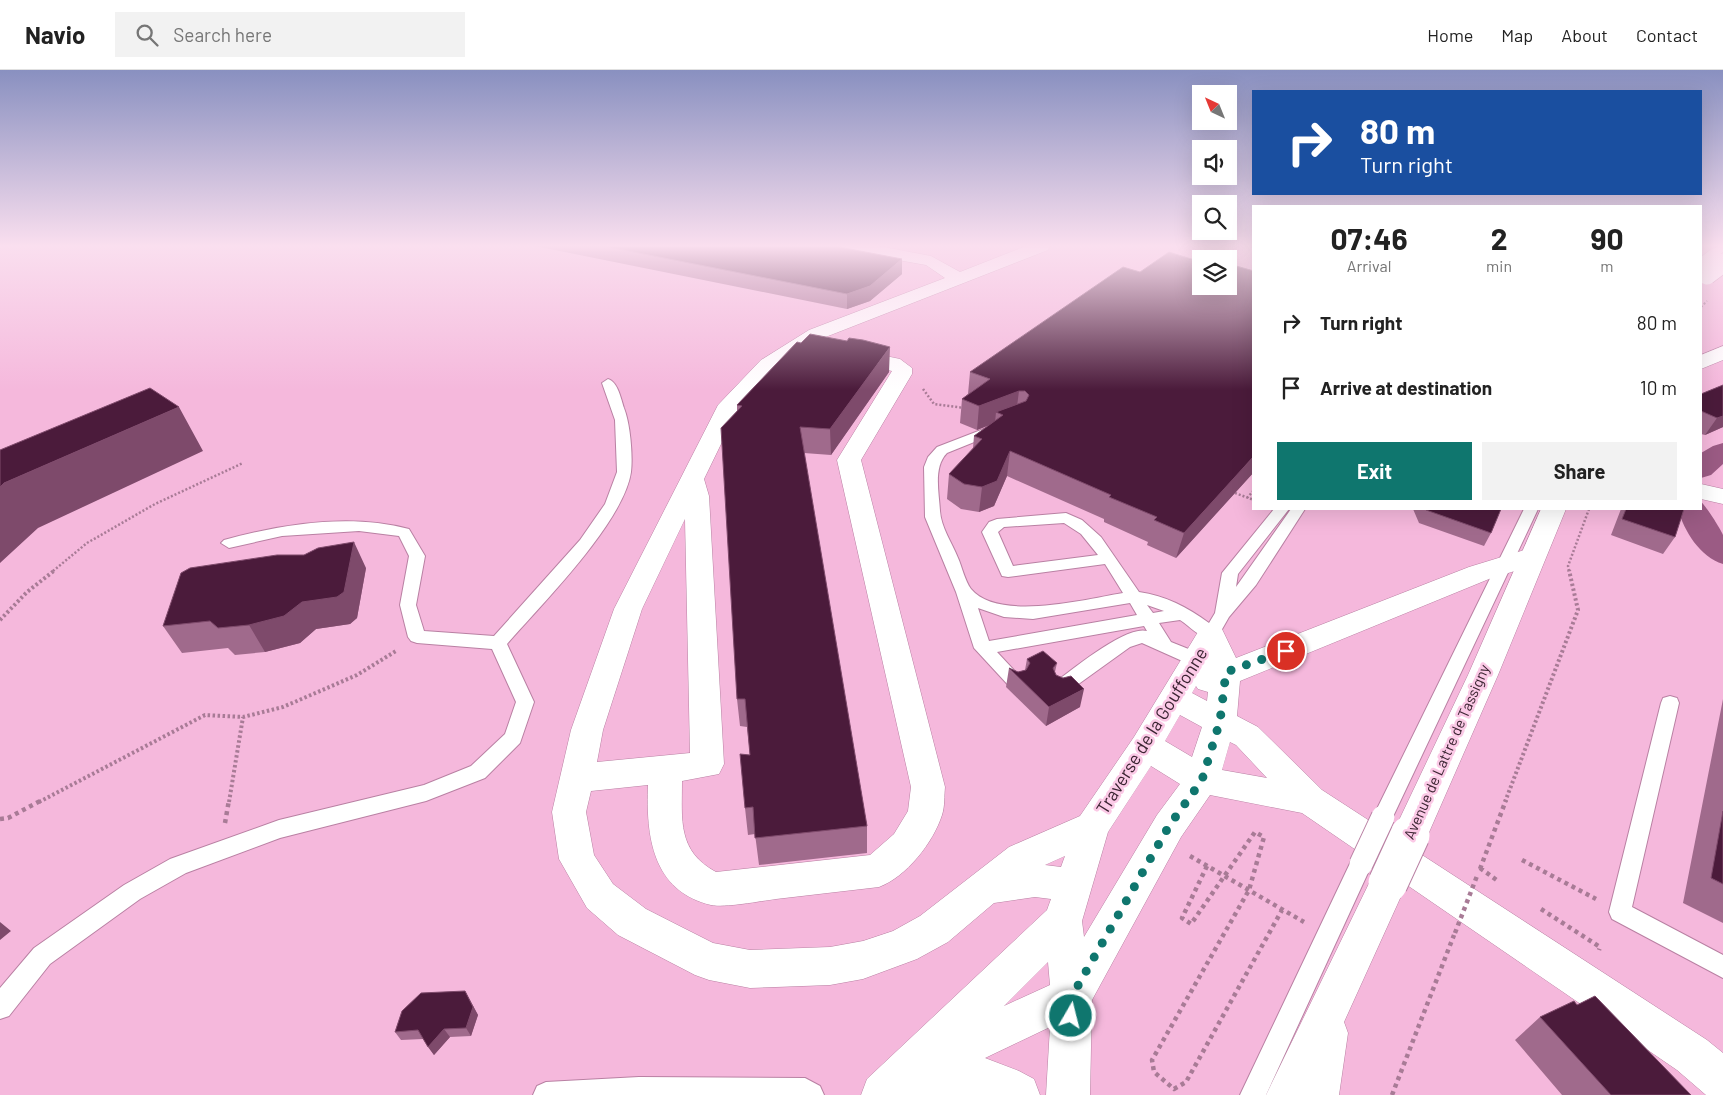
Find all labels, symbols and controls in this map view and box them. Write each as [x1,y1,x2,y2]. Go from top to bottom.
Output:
search box [115,12,465,57]
text: Navio [25,20,85,49]
icon: search [133,21,161,49]
text: Search here [173,23,272,46]
text: Home [1427,24,1473,46]
text: Map [1501,24,1533,46]
text: About [1561,24,1608,46]
text: Contact [1636,24,1698,46]
north arrow [1192,85,1238,130]
map controls [1192,85,1237,295]
text: 80 m [1360,109,1435,151]
icon: right [1277,110,1342,175]
button: sound [1192,140,1237,185]
text: Turn right [1360,151,1453,177]
button: search [1192,195,1237,240]
text: 07:46 [1330,220,1408,256]
text: 2 [1491,220,1507,256]
text: 90 [1590,220,1624,256]
button: layers [1192,250,1237,295]
text: Arrival [1347,256,1391,275]
text: min [1486,256,1512,275]
text: m [1600,256,1614,275]
icon: right [1277,309,1305,337]
text: Turn right [1320,311,1402,334]
text: 80 m [1637,311,1677,334]
icon: arrive [1277,374,1305,402]
text: Arrive at destination [1320,376,1492,399]
text: 10 m [1640,376,1677,399]
button: Exit [1277,442,1472,500]
button: Share [1482,442,1677,500]
pin [1265,630,1307,672]
icon: arrive [1272,637,1300,665]
street label: Traverse de la Gouffonne [1091,643,1211,818]
street label: Avenue de Lattre de Tassigny [1399,661,1493,842]
position arrow [1044,989,1096,1041]

